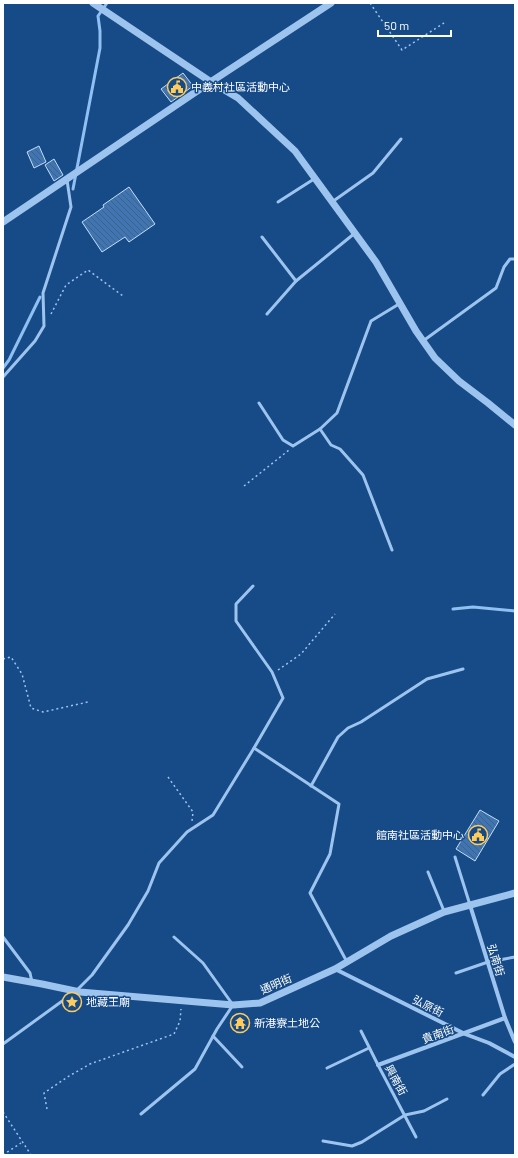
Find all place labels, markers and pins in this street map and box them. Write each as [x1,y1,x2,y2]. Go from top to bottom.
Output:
public building icon: 中義村社區活動中心 [166,76,188,98]
place label: 中義村社區活動中心 [191,80,290,93]
public building icon: 館南社區活動中心 [467,824,489,846]
place label: 館南社區活動中心 [376,828,464,841]
place icon: 地藏王廟 [61,991,83,1013]
place label: 地藏王廟 [86,995,130,1008]
temple icon: 新港寮土地公 [229,1012,251,1034]
place label: 新港寮土地公 [254,1016,320,1029]

